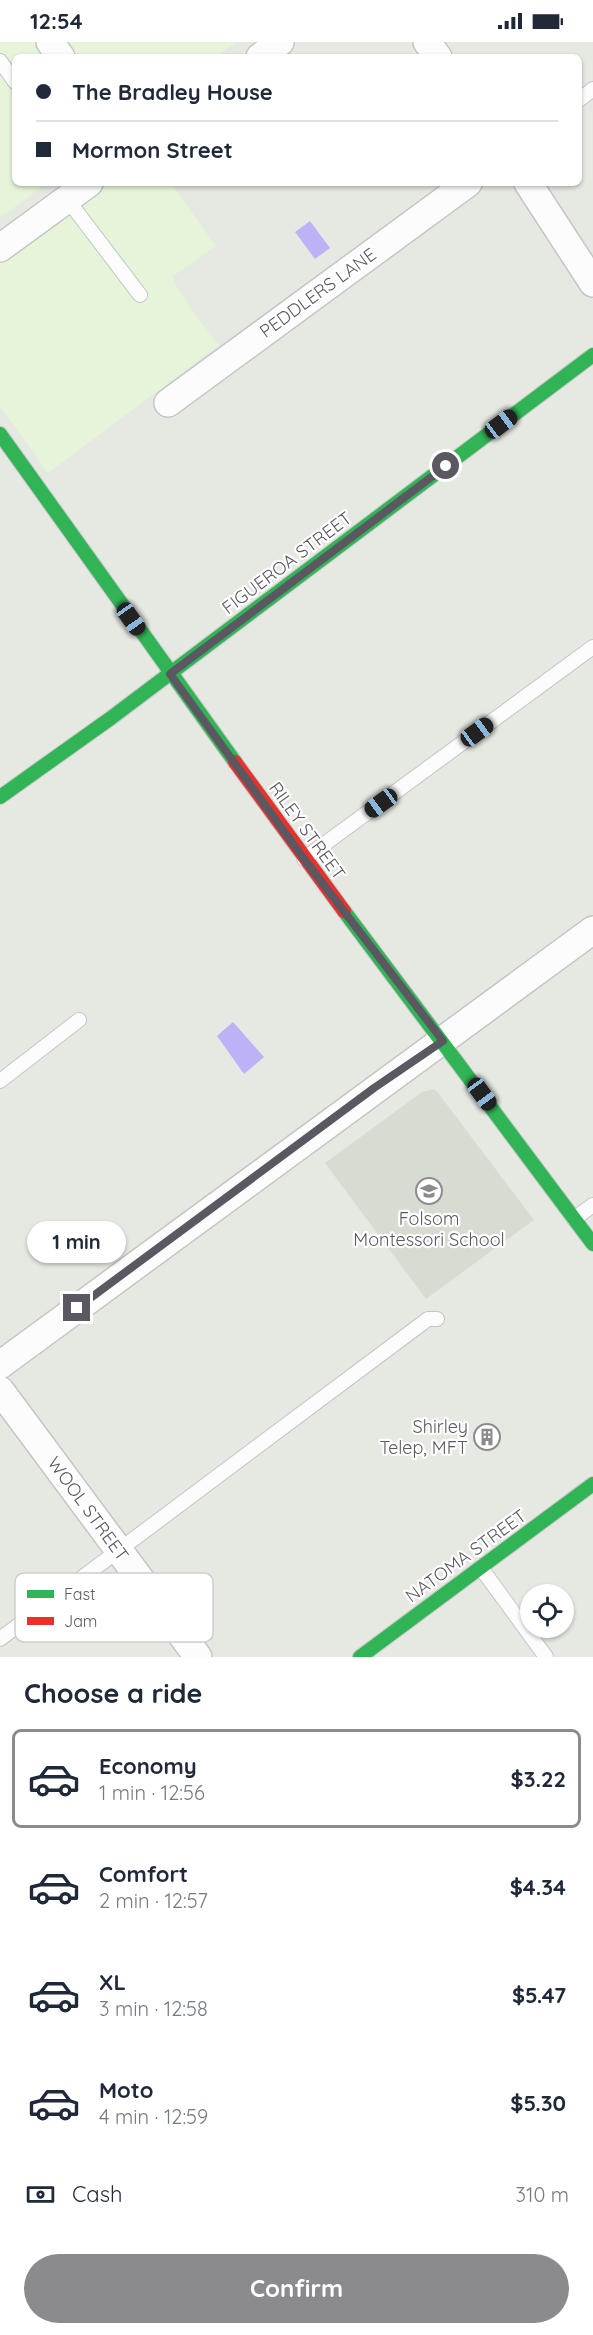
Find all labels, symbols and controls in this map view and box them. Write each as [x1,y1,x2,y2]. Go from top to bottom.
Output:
text: 12:54 [30,7,83,35]
text: The Bradley House [72,78,273,106]
text: Mormon Street [72,136,233,164]
street label: PEDDLERS LANE [255,243,380,343]
car [481,406,521,442]
route start [432,452,459,479]
street label: FIGUEROA STREET [217,506,356,619]
car [113,599,149,639]
car [457,714,497,750]
street label: RILEY STREET [264,777,351,884]
car [361,785,401,821]
car [464,1074,500,1114]
school or university icon: Folsom Montessori School [414,1176,444,1206]
place label: Folsom Montessori School [353,1207,505,1251]
callout: 1 min [28,1221,127,1263]
text: 1 min [52,1229,101,1254]
route end [63,1294,90,1321]
place label: Shirley Telep, MFT [379,1415,468,1459]
building icon: Shirley Telep, MFT [472,1422,502,1452]
street label: WOOL STREET [43,1452,134,1566]
street label: NATOMA STREET [401,1504,531,1607]
legend [15,1573,213,1642]
text: Fast [64,1584,95,1604]
map controls [520,1584,574,1638]
button: locate [520,1584,574,1638]
text: Jam [64,1611,97,1631]
text: Choose a ride [24,1676,202,1710]
icon: car [27,1752,81,1806]
text: Economy [99,1752,197,1780]
text: $3.22 [511,1765,566,1793]
text: 1 min · 12:56 [99,1780,205,1805]
icon: car [27,1860,81,1914]
text: Comfort [99,1860,188,1888]
text: $4.34 [510,1873,566,1901]
text: 2 min · 12:57 [99,1888,208,1913]
icon: car [27,1968,81,2022]
text: XL [99,1968,126,1996]
text: $5.47 [512,1981,566,2009]
text: 3 min · 12:58 [99,1996,208,2021]
icon: car [27,2076,81,2130]
text: Moto [99,2076,153,2104]
text: $5.30 [510,2089,566,2117]
text: 4 min · 12:59 [99,2104,208,2129]
icon: cash [24,2178,57,2211]
text: Cash [72,2180,123,2208]
text: 310 m [516,2182,569,2207]
button: Confirm [24,2254,569,2323]

